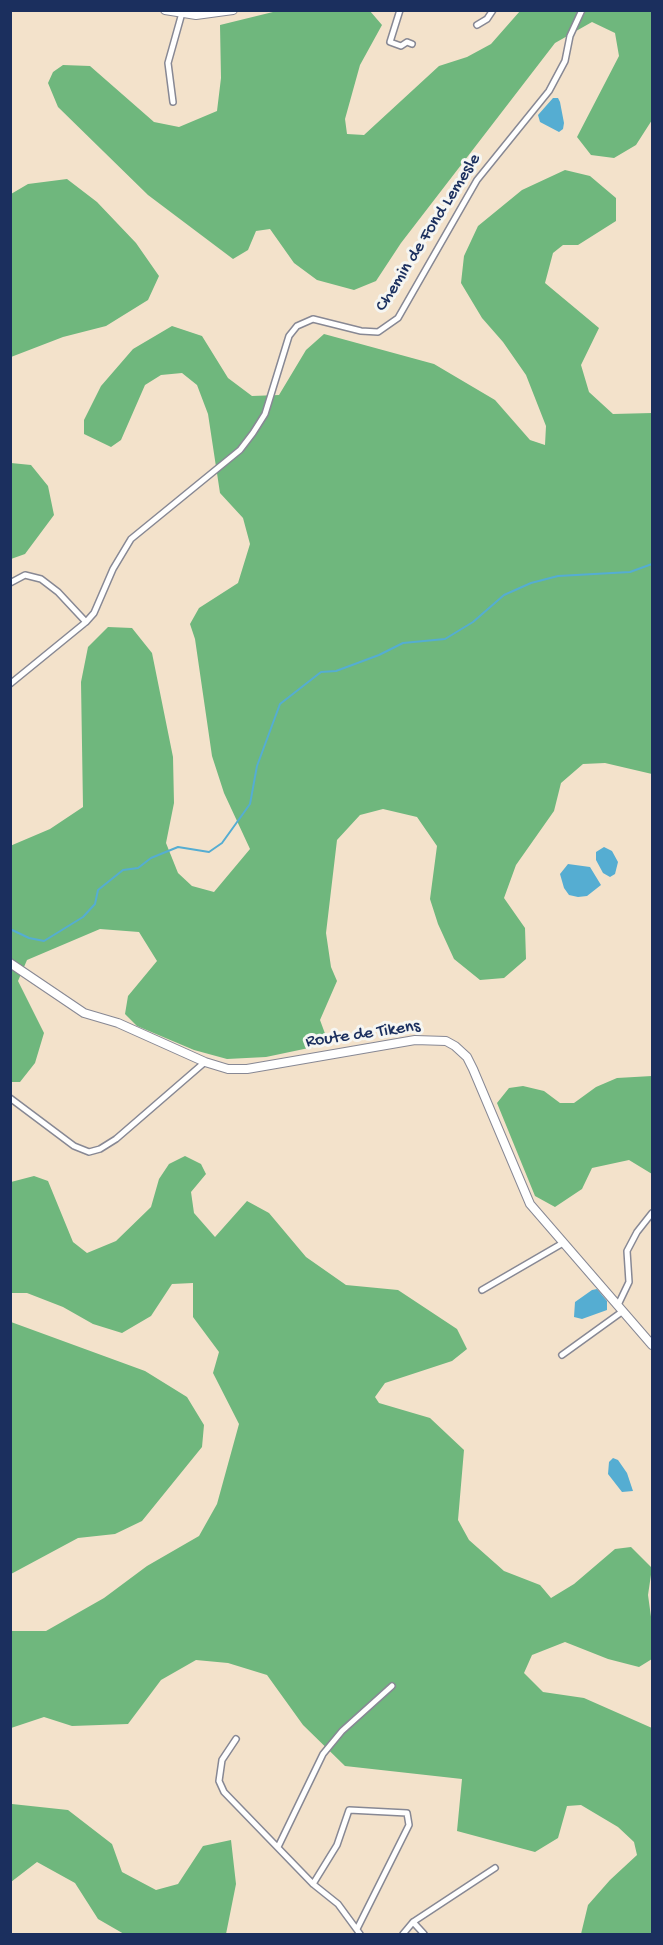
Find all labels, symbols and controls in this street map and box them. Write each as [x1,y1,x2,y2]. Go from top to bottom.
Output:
street label: Chemin de Fond Lemesle [372,150,486,316]
street label: Route de Tikens [304,1016,422,1054]

